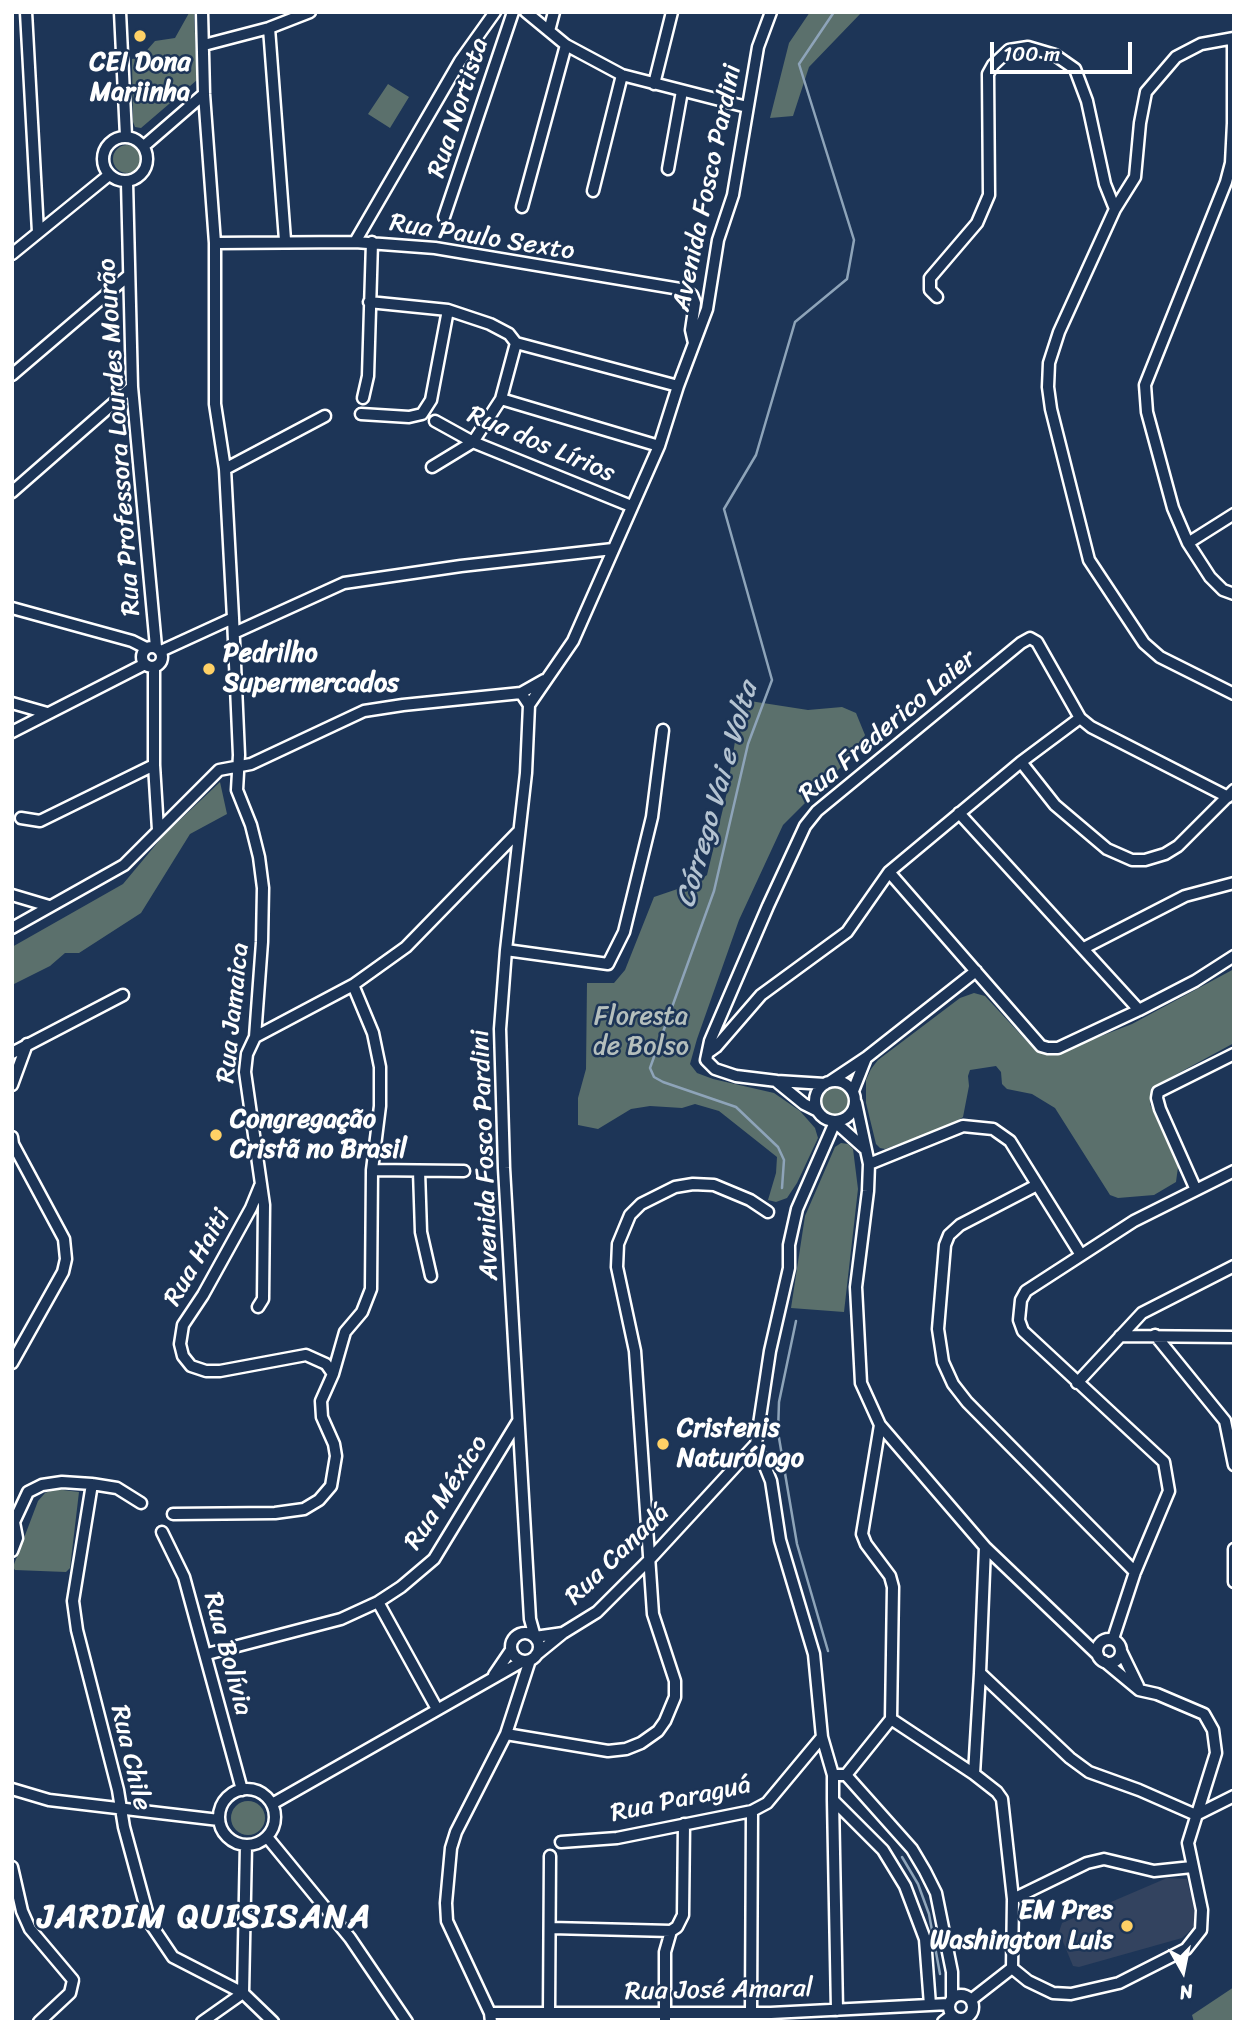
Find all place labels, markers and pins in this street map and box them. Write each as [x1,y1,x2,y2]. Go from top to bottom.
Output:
marker: CEI Dona Mariinha [132,28,148,44]
place label: CEI Dona Mariinha [89,47,191,108]
place label: Pedrilho Supermercados [223,638,399,700]
marker: Pedrilho Supermercados [201,661,217,677]
place label: Congregação Cristã no Brasil [230,1104,407,1166]
marker: Congregação Cristã no Brasil [208,1127,224,1143]
place label: Cristenis Naturólogo [677,1413,804,1474]
marker: Cristenis Naturólogo [655,1436,671,1452]
place label: EM Pres Washington Luis [930,1895,1113,1956]
marker: EM Pres Washington Luis [1119,1918,1135,1934]

